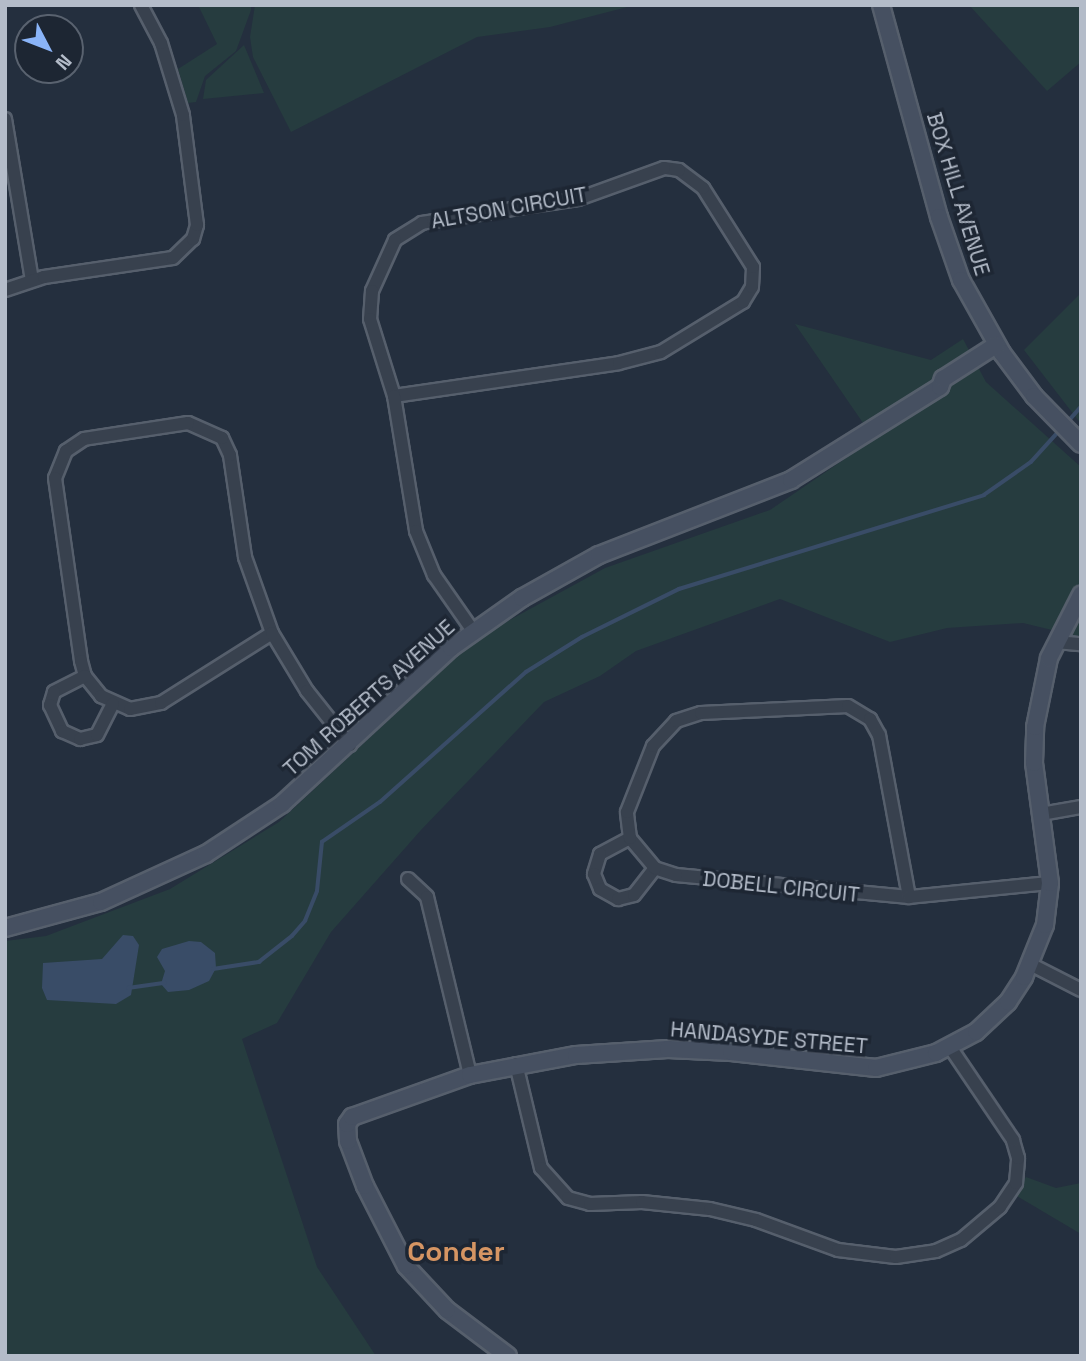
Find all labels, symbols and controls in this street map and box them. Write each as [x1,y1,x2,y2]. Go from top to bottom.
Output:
north arrow [14,14,84,84]
text: N [50,49,77,75]
street label: BOX HILL AVENUE [921,109,995,279]
street label: ALTSON CIRCUIT [429,182,589,234]
street label: TOM ROBERTS AVENUE [278,614,460,782]
street label: DOBELL CIRCUIT [701,866,861,908]
street label: HANDASYDE STREET [669,1017,869,1059]
district label: Conder [407,1234,505,1268]

